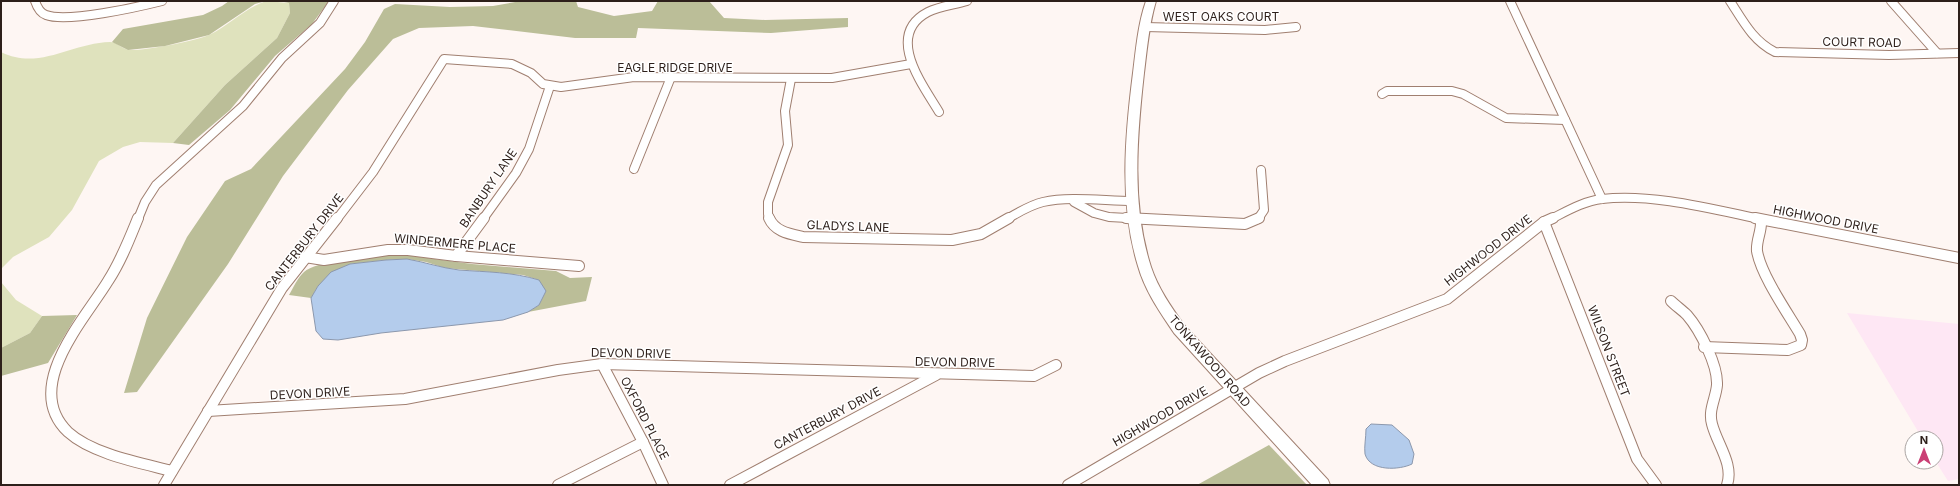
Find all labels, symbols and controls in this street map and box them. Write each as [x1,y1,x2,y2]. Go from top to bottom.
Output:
street label: WEST OAKS COURT [1163,9,1279,24]
street label: COURT ROAD [1822,34,1902,50]
street label: EAGLE RIDGE DRIVE [617,60,733,75]
street label: BANBURY LANE [456,146,520,230]
street label: CANTERBURY DRIVE [261,190,347,294]
street label: HIGHWOOD DRIVE [1772,201,1880,237]
street label: HIGHWOOD DRIVE [1441,211,1535,289]
street label: GLADYS LANE [806,217,890,235]
street label: WINDERMERE PLACE [393,230,517,256]
street label: WILSON STREET [1585,303,1633,399]
street label: TONKAWOOD ROAD [1166,312,1254,410]
street label: DEVON DRIVE [591,345,671,361]
street label: DEVON DRIVE [915,354,995,370]
street label: OXFORD PLACE [618,374,672,462]
street label: DEVON DRIVE [269,383,351,403]
street label: CANTERBURY DRIVE [771,383,883,453]
street label: HIGHWOOD DRIVE [1110,383,1210,449]
north arrow [1904,430,1944,470]
text: N [1920,433,1928,447]

